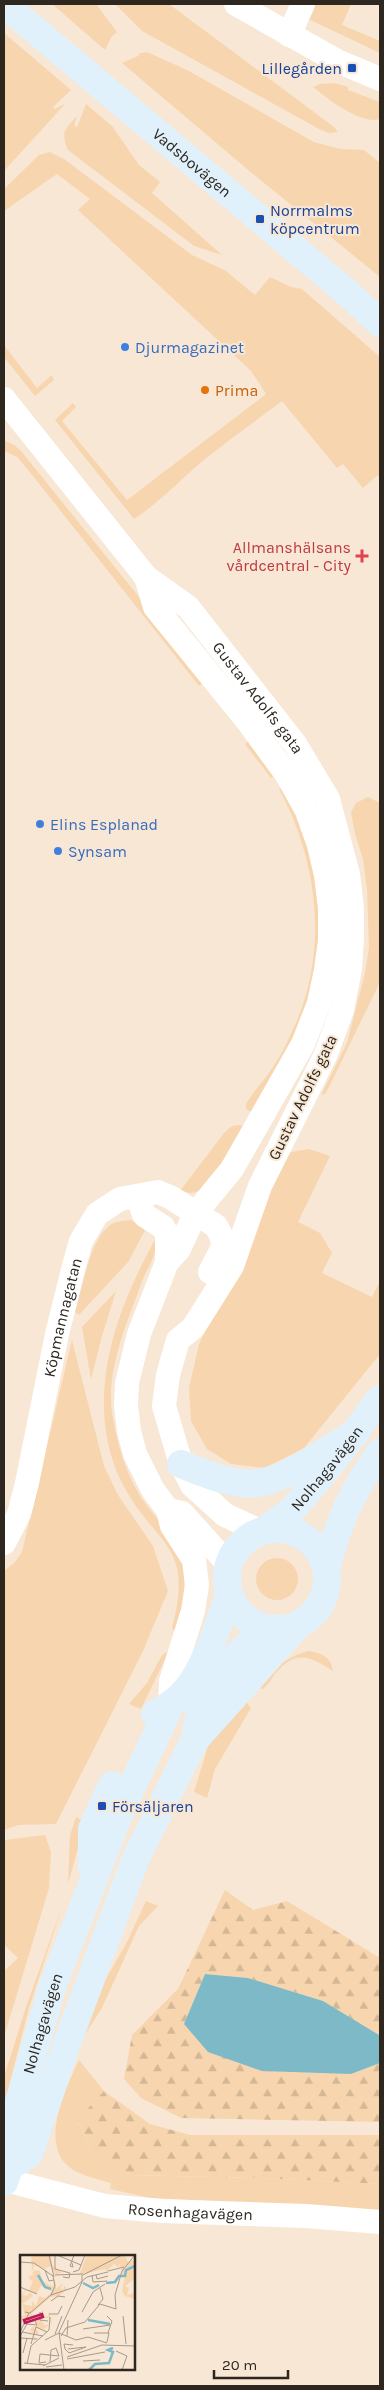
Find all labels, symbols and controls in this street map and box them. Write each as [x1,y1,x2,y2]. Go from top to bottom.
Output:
place label: Lillegården [262,59,342,78]
marker: Lillegården [346,62,358,74]
street label: Vadsbovägen [149,124,235,201]
place label: Norrmalms köpcentrum [270,201,360,238]
marker: Norrmalms köpcentrum [254,213,266,225]
place label: Djurmagazinet [135,338,244,357]
marker: Djurmagazinet [119,341,131,353]
place label: Prima [215,381,258,400]
marker: Prima [199,384,211,396]
place label: Allmanshälsans vårdcentral - City [226,538,352,575]
marker: Allmanshälsans vårdcentral - City [355,549,369,563]
street label: Gustav Adolfs gata [209,638,308,757]
place label: Elins Esplanad [50,815,158,834]
marker: Elins Esplanad [34,818,46,830]
place label: Synsam [68,842,127,861]
marker: Synsam [52,845,64,857]
street label: Gustav Adolfs gata [264,1032,341,1163]
street label: Köpmannagatan [40,1256,86,1379]
street label: Nolhagavägen [287,1422,367,1515]
place label: Försäljaren [112,1797,194,1816]
marker: Försäljaren [96,1800,108,1812]
street label: Nolhagavägen [19,1970,67,2076]
street label: Rosenhagavägen [127,2199,253,2224]
inset map [20,2255,135,2370]
scale bar [214,2348,288,2380]
text: 20 m [222,2356,257,2374]

